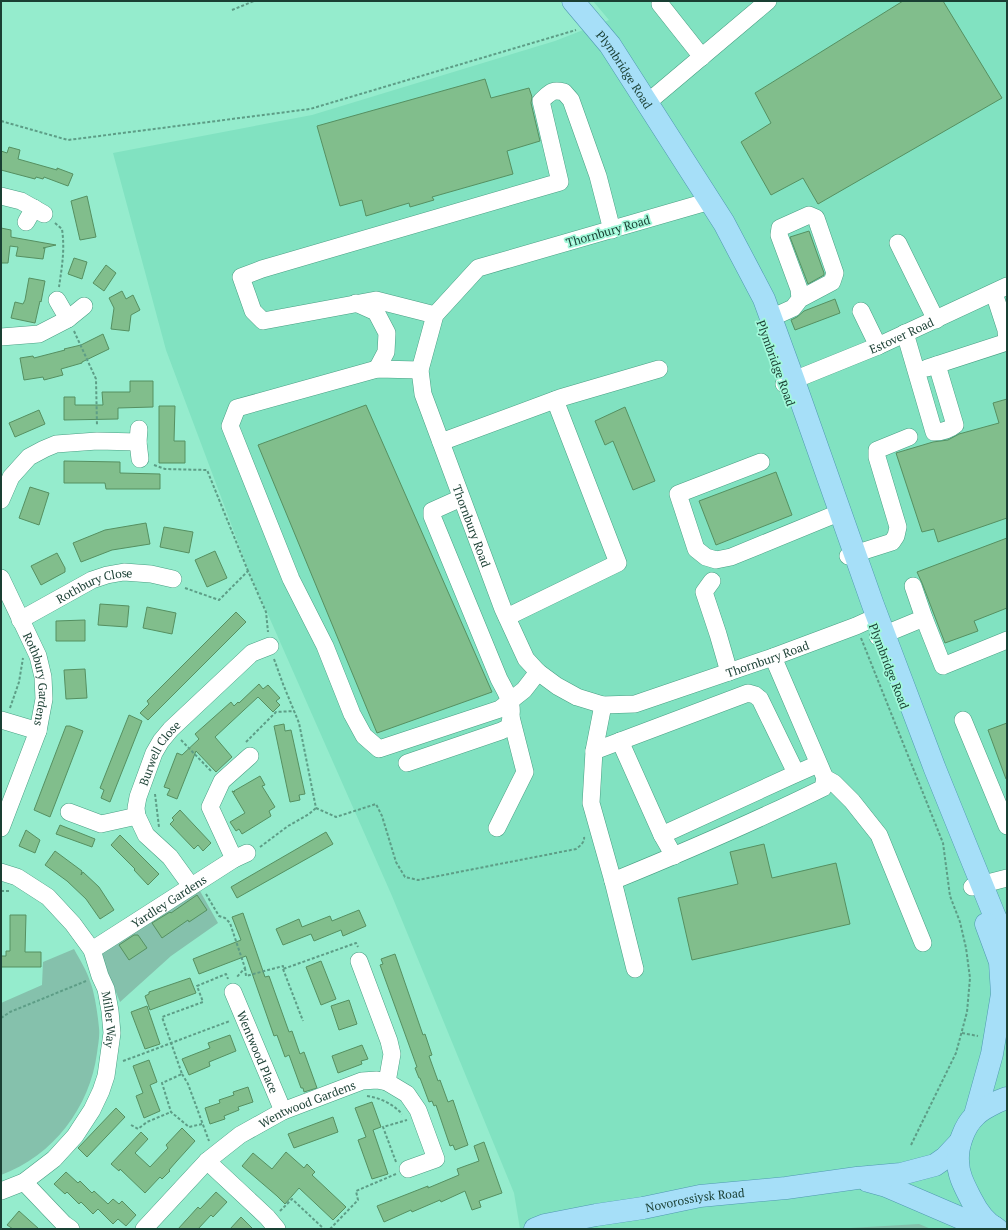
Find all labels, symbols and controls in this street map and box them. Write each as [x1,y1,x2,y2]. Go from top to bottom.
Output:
street label: Plymbridge Road [593,27,656,112]
street label: Thornbury Road [564,212,652,250]
street label: Estover Road [867,314,936,356]
street label: Plymbridge Road [753,318,799,408]
street label: Thornbury Road [450,482,494,569]
street label: Rothbury Close [53,564,133,606]
street label: Plymbridge Road [866,621,912,711]
street label: Rothbury Gardens [20,630,52,727]
street label: Thornbury Road [724,637,811,680]
street label: Burwell Close [135,717,183,788]
street label: Yardley Gardens [128,871,209,931]
street label: Miller Way [99,990,120,1050]
street label: Wentwood Place [234,1009,282,1095]
street label: Wentwood Gardens [256,1077,357,1131]
street label: Novorossiysk Road [644,1184,745,1215]

